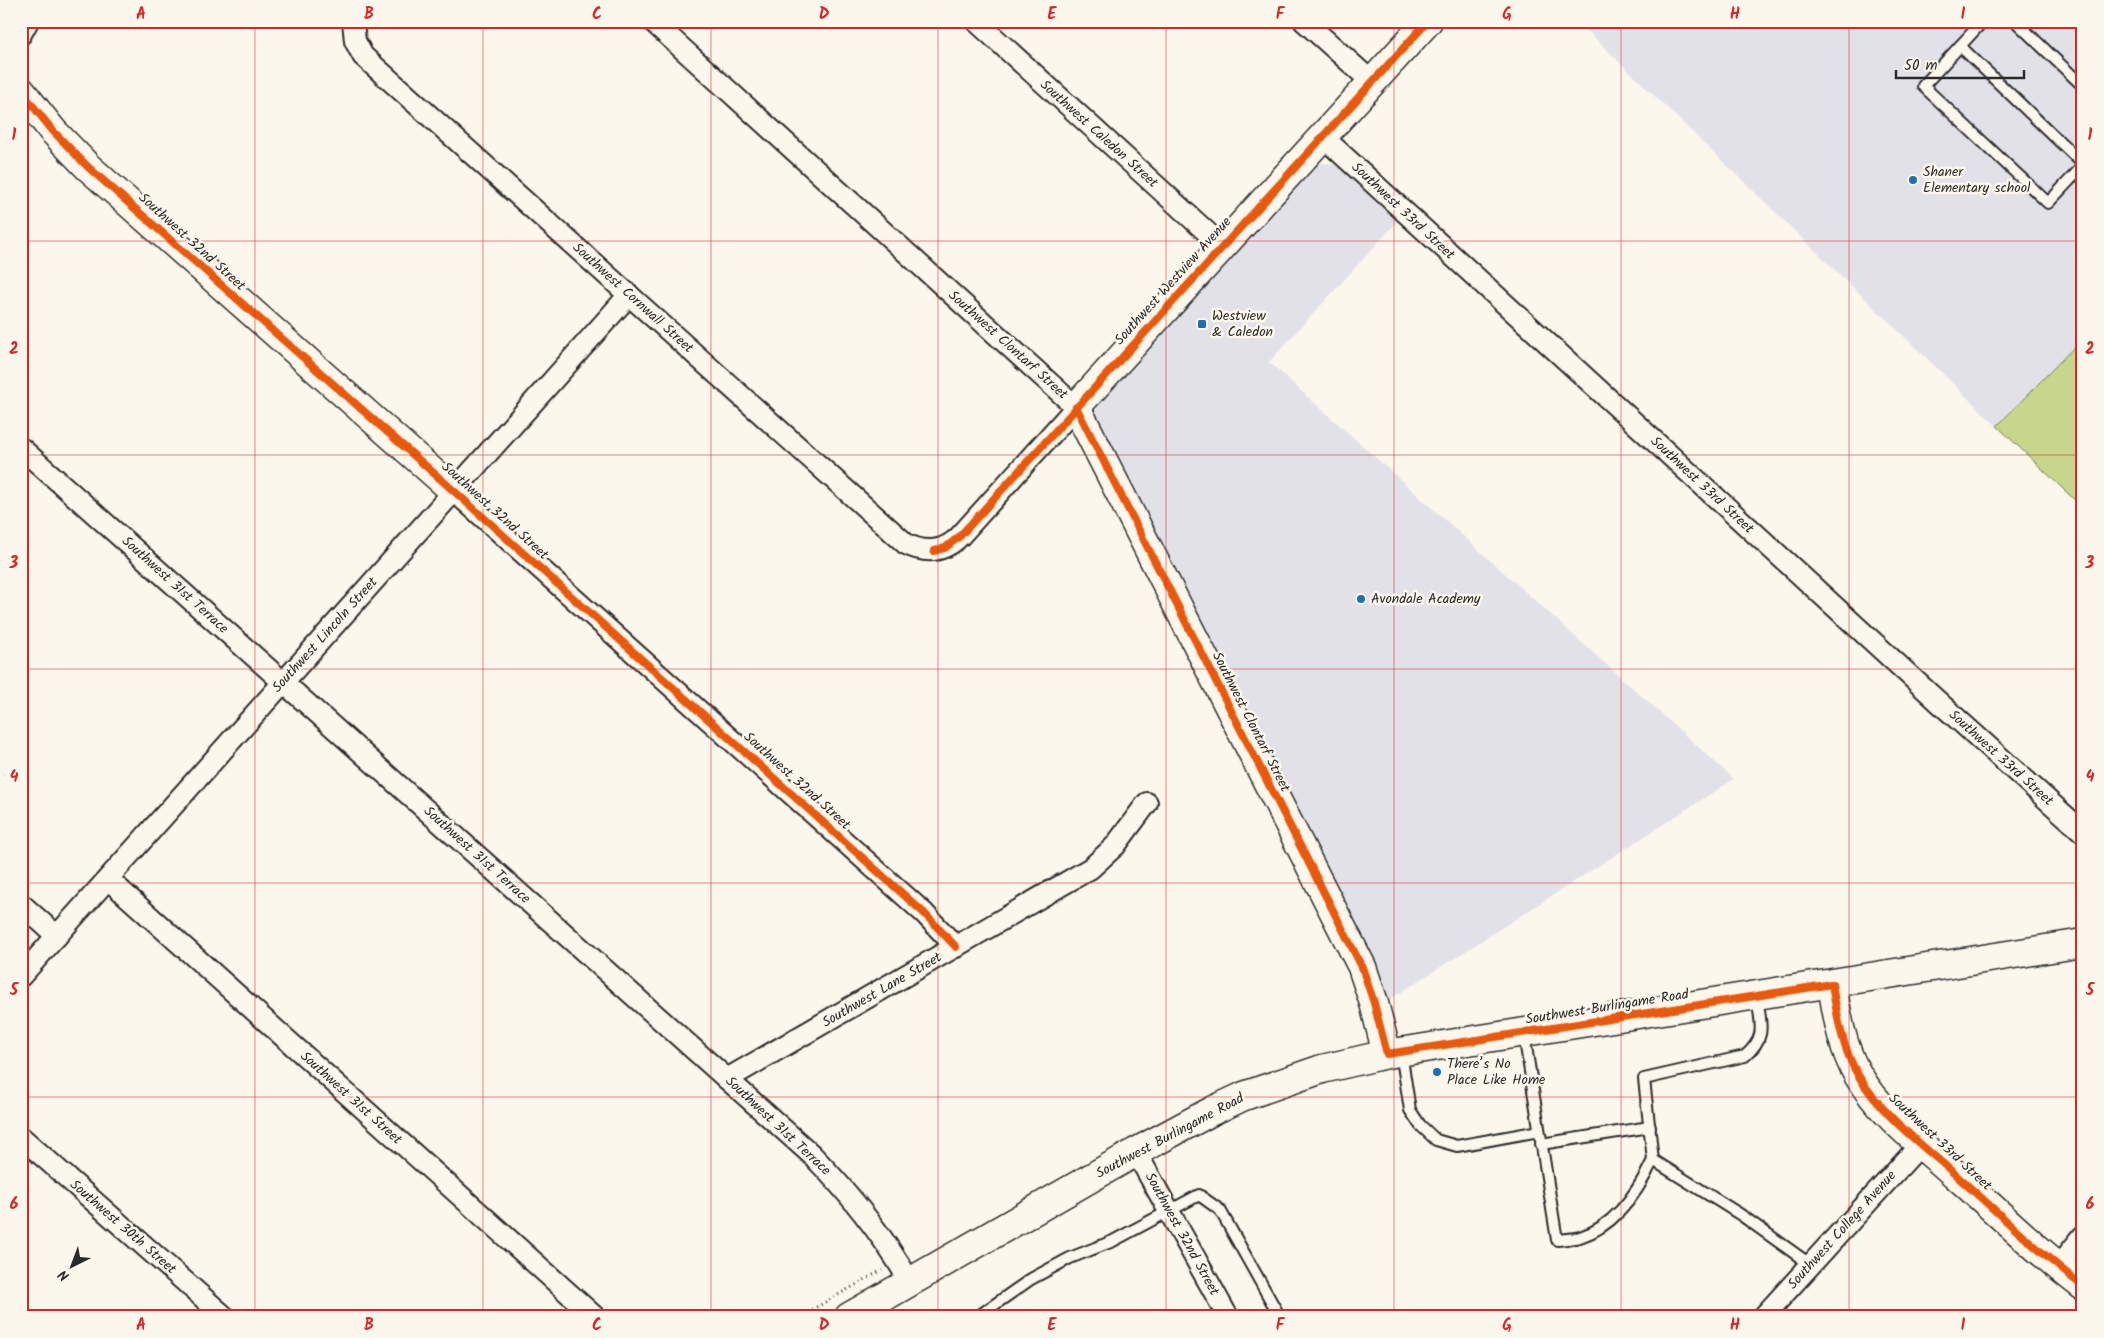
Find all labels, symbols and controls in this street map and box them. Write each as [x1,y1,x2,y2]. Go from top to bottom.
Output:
text: A [136,2,146,27]
text: B [364,2,374,27]
text: C [592,2,602,27]
text: D [819,2,830,27]
text: E [1048,2,1058,27]
text: F [1276,2,1286,27]
text: G [1502,2,1512,27]
text: H [1730,2,1740,27]
text: I [1961,2,1966,27]
scale bar [1896,48,2024,80]
text: 50 m [1904,54,1938,78]
street label: Southwest Caledon Street [1035,75,1164,194]
text: 1 [12,123,17,148]
text: 1 [2088,123,2093,148]
street label: Southwest 33rd Street [1346,157,1460,265]
place label: Shaner Elementary school [1923,161,2031,199]
marker: Shaner Elementary school [1907,174,1919,186]
street label: Southwest 32nd Street [133,188,251,297]
street label: Southwest Westview Avenue [1109,211,1237,350]
street label: Southwest Cornwall Street [567,237,699,359]
street label: Southwest Clontarf Street [943,285,1073,405]
place label: Westview & Caledon [1212,305,1273,343]
marker: Westview & Caledon [1196,318,1208,330]
text: 2 [9,337,19,362]
text: 2 [2085,337,2095,362]
street label: Southwest 33rd Street [1645,431,1759,539]
street label: Southwest 32nd Street [436,457,554,566]
street label: Southwest 31st Terrace [116,531,234,640]
text: 3 [9,551,19,576]
text: 3 [2085,551,2095,576]
street label: Southwest Lincoln Street [267,572,383,698]
place label: Avondale Academy [1371,588,1481,610]
marker: Avondale Academy [1355,593,1367,605]
street label: Southwest Clontarf Street [1206,648,1296,796]
street label: Southwest 33rd Street [1944,705,2059,812]
street label: Southwest 32nd Street [738,727,856,836]
text: 4 [10,765,19,790]
text: 4 [2086,765,2095,790]
street label: Southwest 31st Terrace [418,801,536,910]
street label: Southwest Lane Street [818,946,947,1033]
text: 5 [9,978,20,1003]
text: 5 [2085,978,2096,1003]
street label: Southwest Burlingame Road [1524,983,1691,1031]
street label: Southwest 31st Street [295,1046,407,1150]
place label: There’s No Place Like Home [1447,1053,1546,1091]
marker: There’s No Place Like Home [1431,1066,1443,1078]
street label: Southwest 31st Terrace [720,1071,836,1181]
street label: Southwest Burlingame Road [1092,1087,1249,1184]
street label: Southwest 33rd Street [1883,1088,1997,1196]
street label: Southwest College Avenue [1782,1165,1902,1295]
street label: Southwest 32nd Street [1139,1168,1225,1300]
street label: Southwest 30th Street [65,1174,182,1280]
text: 6 [10,1192,19,1217]
text: 6 [2086,1192,2095,1217]
north arrow [48,1240,98,1290]
text: N [53,1264,75,1286]
text: A [136,1313,146,1338]
text: B [364,1313,374,1338]
text: C [592,1313,602,1338]
text: D [819,1313,830,1338]
text: E [1048,1313,1058,1338]
text: F [1276,1313,1286,1338]
text: G [1502,1313,1512,1338]
text: H [1730,1313,1740,1338]
text: I [1961,1313,1966,1338]

